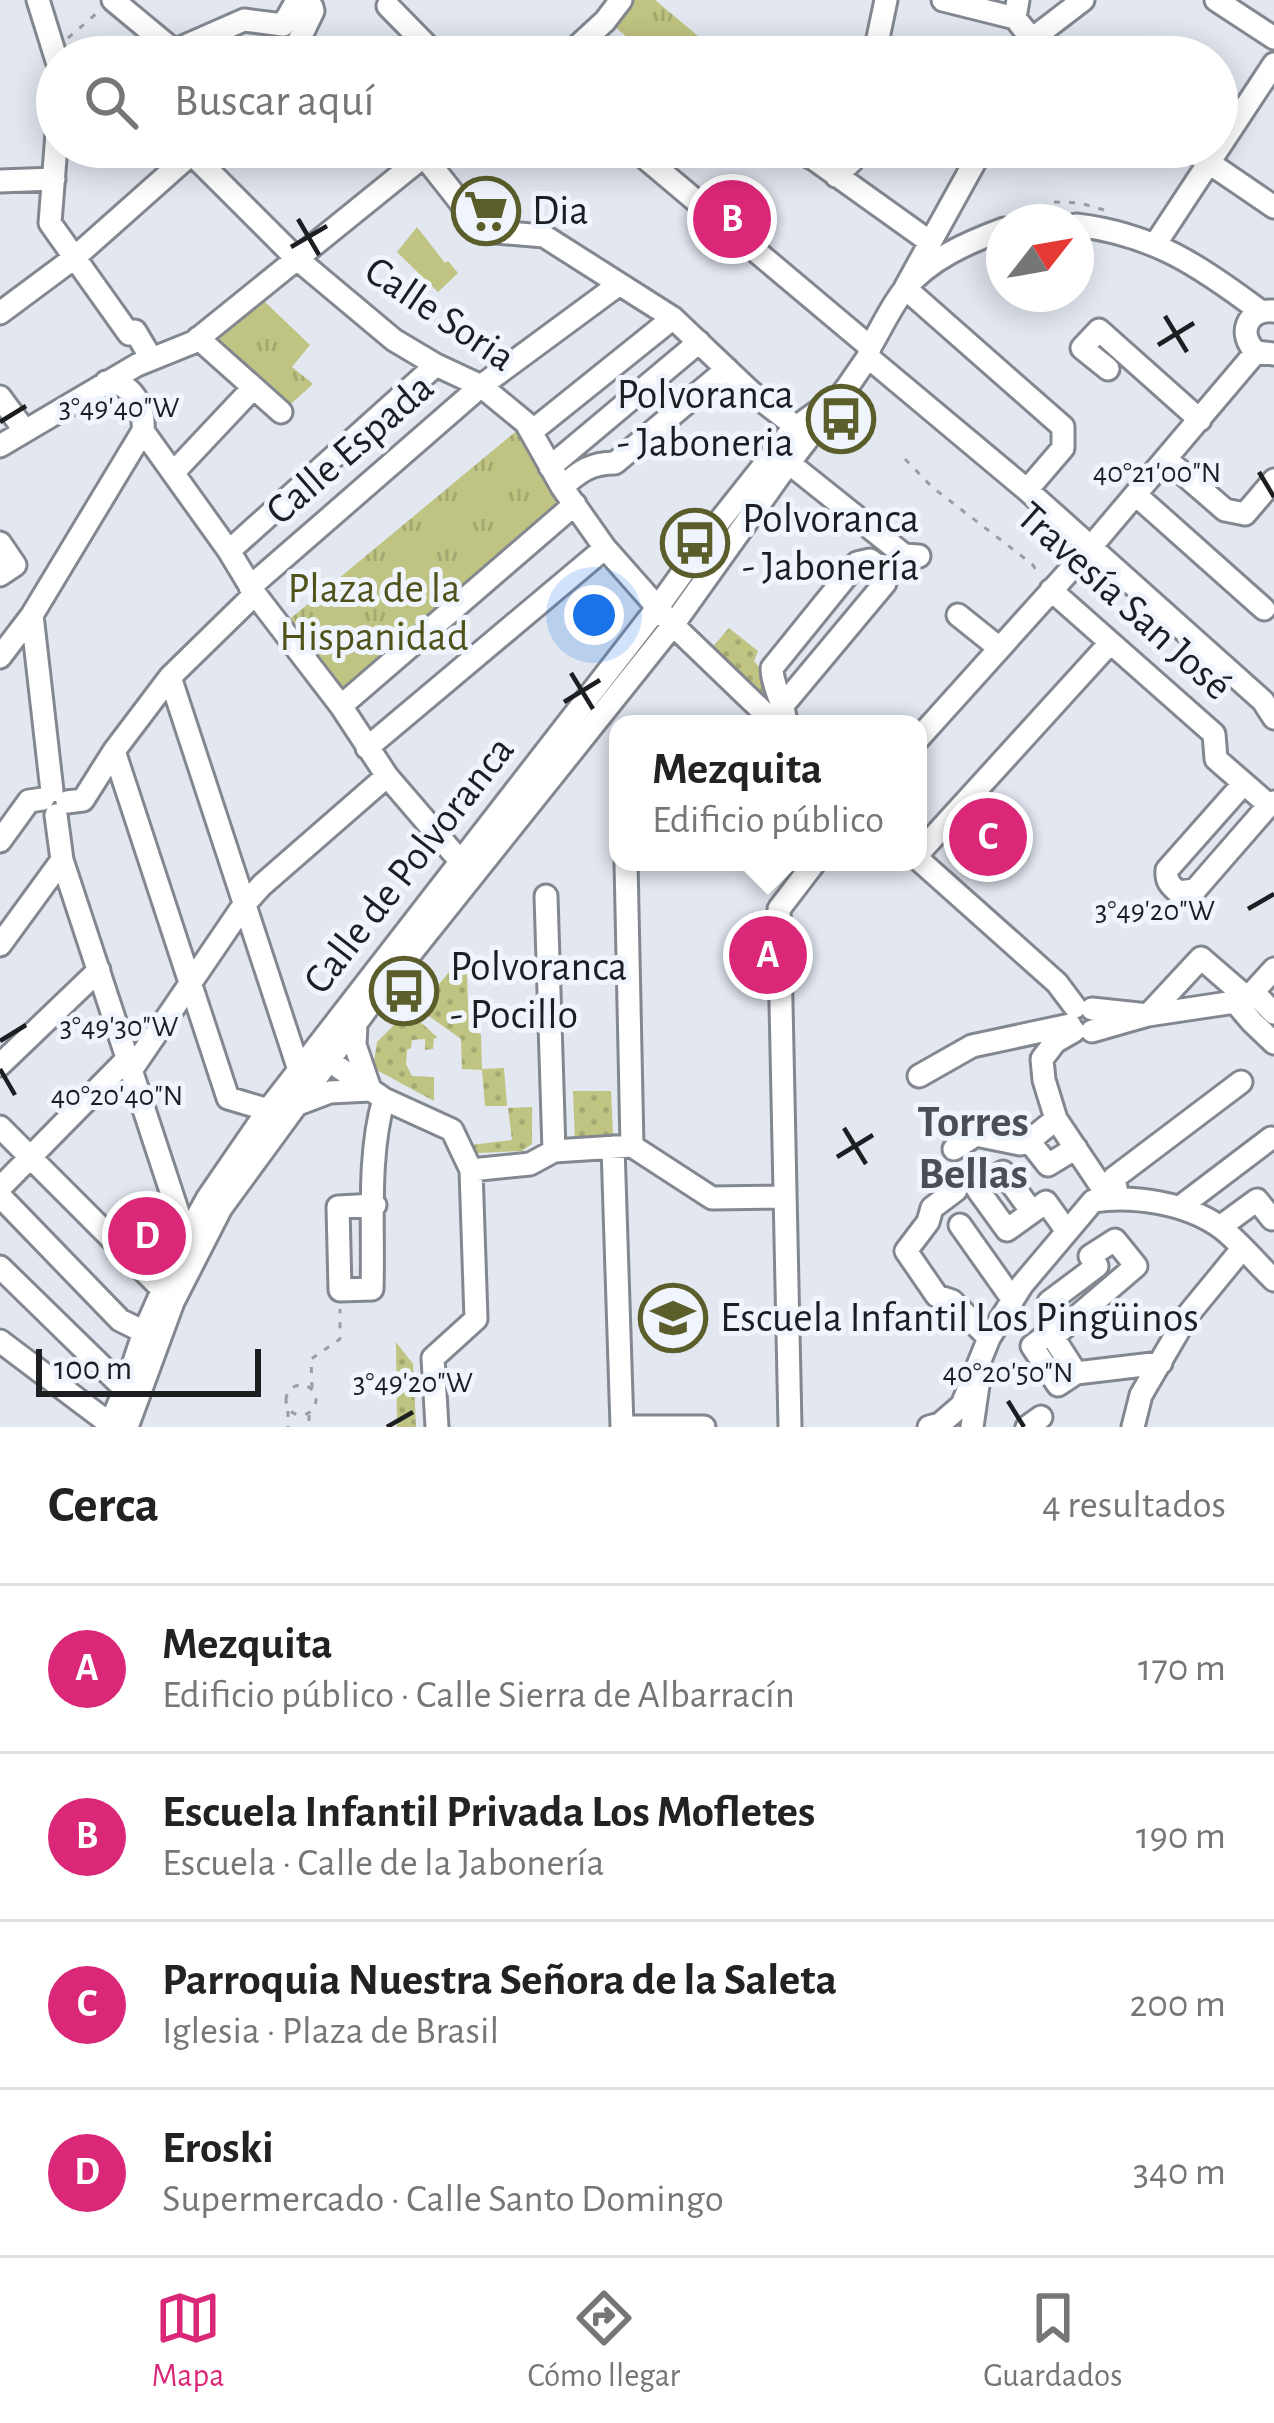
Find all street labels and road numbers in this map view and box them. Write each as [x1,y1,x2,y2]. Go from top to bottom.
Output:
street label: Calle Soria [358,249,522,379]
street label: Calle Espada [258,366,442,532]
street label: Travesía San José [1009,494,1239,708]
street label: Calle de Polvoranca [296,728,522,1002]

